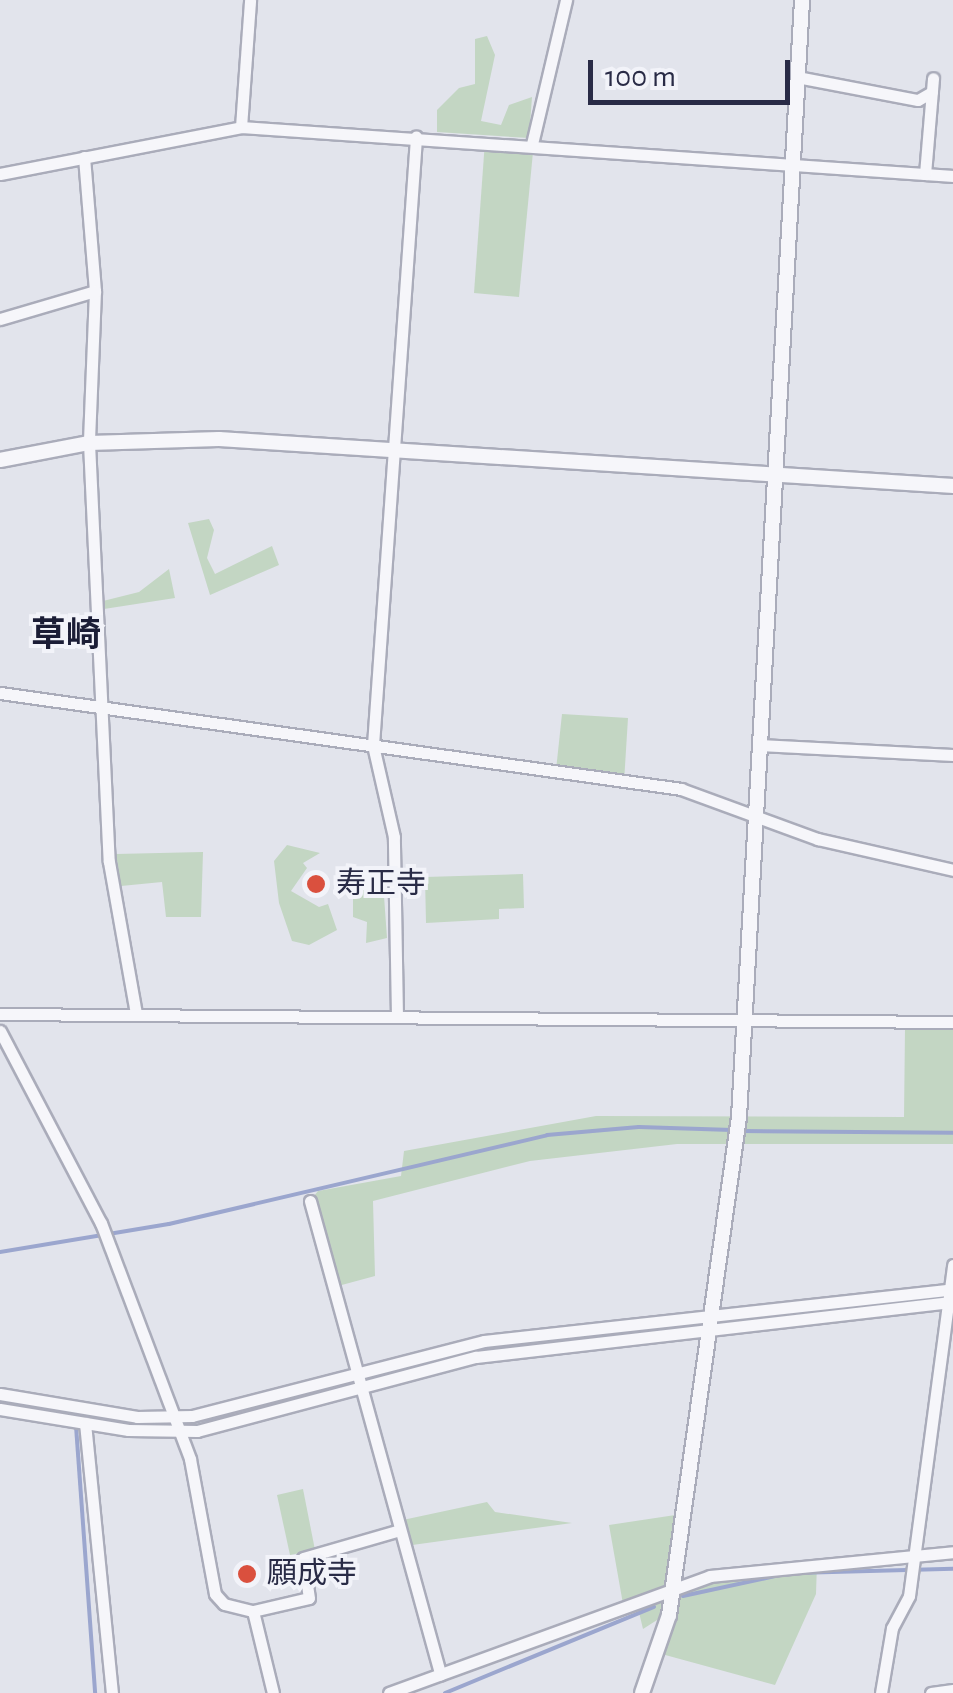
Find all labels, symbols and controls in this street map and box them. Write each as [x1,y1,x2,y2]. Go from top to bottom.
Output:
scale bar [593,40,796,102]
text: 100 m [605,62,676,92]
district label: 草崎 [31,615,101,657]
place label: 寿正寺 [336,866,426,902]
marker: 寿正寺 [305,873,327,895]
place label: 願成寺 [267,1556,357,1592]
marker: 願成寺 [236,1563,258,1585]

